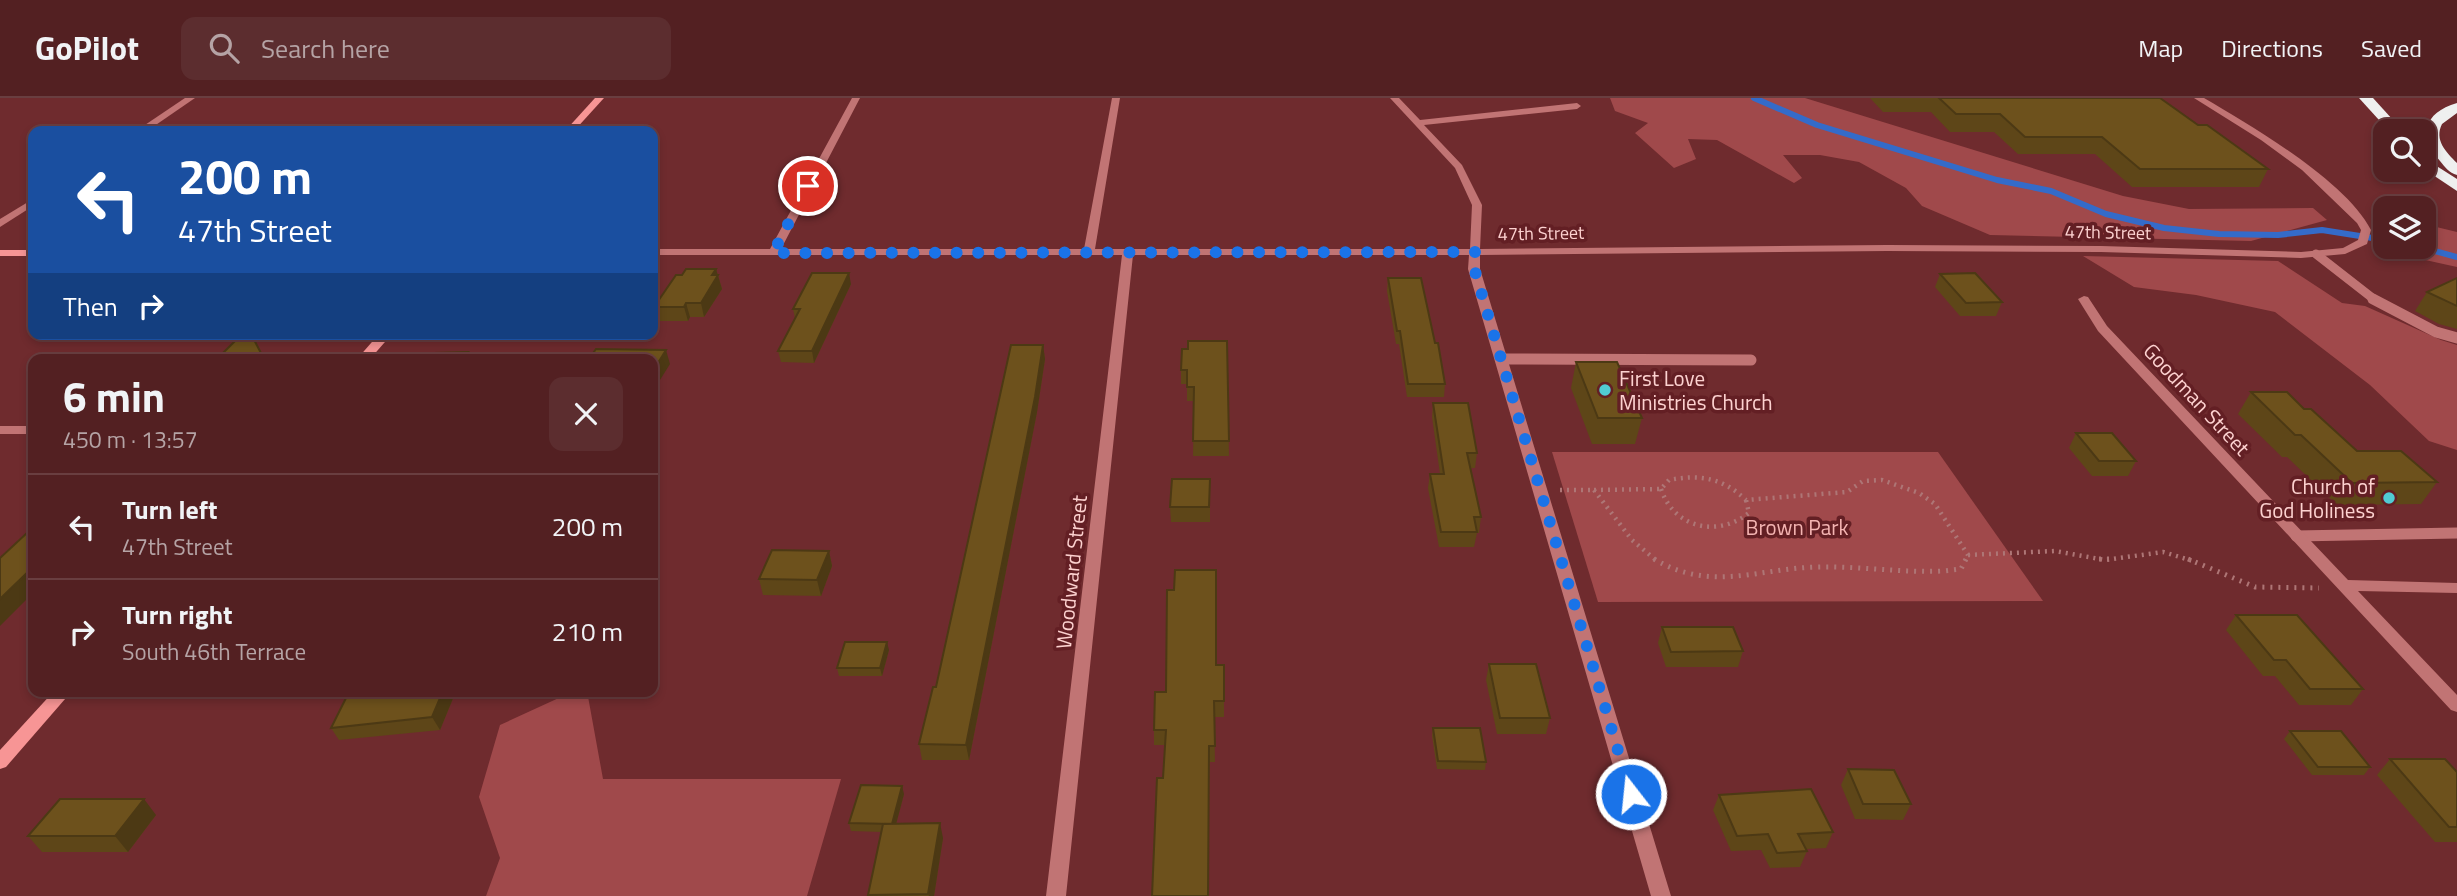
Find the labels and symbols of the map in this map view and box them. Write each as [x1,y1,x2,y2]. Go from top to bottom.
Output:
pin [778,156,838,216]
street label: 47th Street [2065,218,2152,246]
street label: 47th Street [1498,219,1585,247]
street label: Goodman Street [2136,335,2258,463]
place label: First Love Ministries Church [1619,362,1772,418]
marker: First Love Ministries Church [1597,382,1613,398]
place label: Church of God Holiness [2259,470,2375,526]
marker: Church of God Holiness [2381,490,2397,506]
street label: Woodward Street [1047,493,1095,651]
park label: Brown Park [1745,511,1849,543]
position arrow [1594,757,1668,831]

